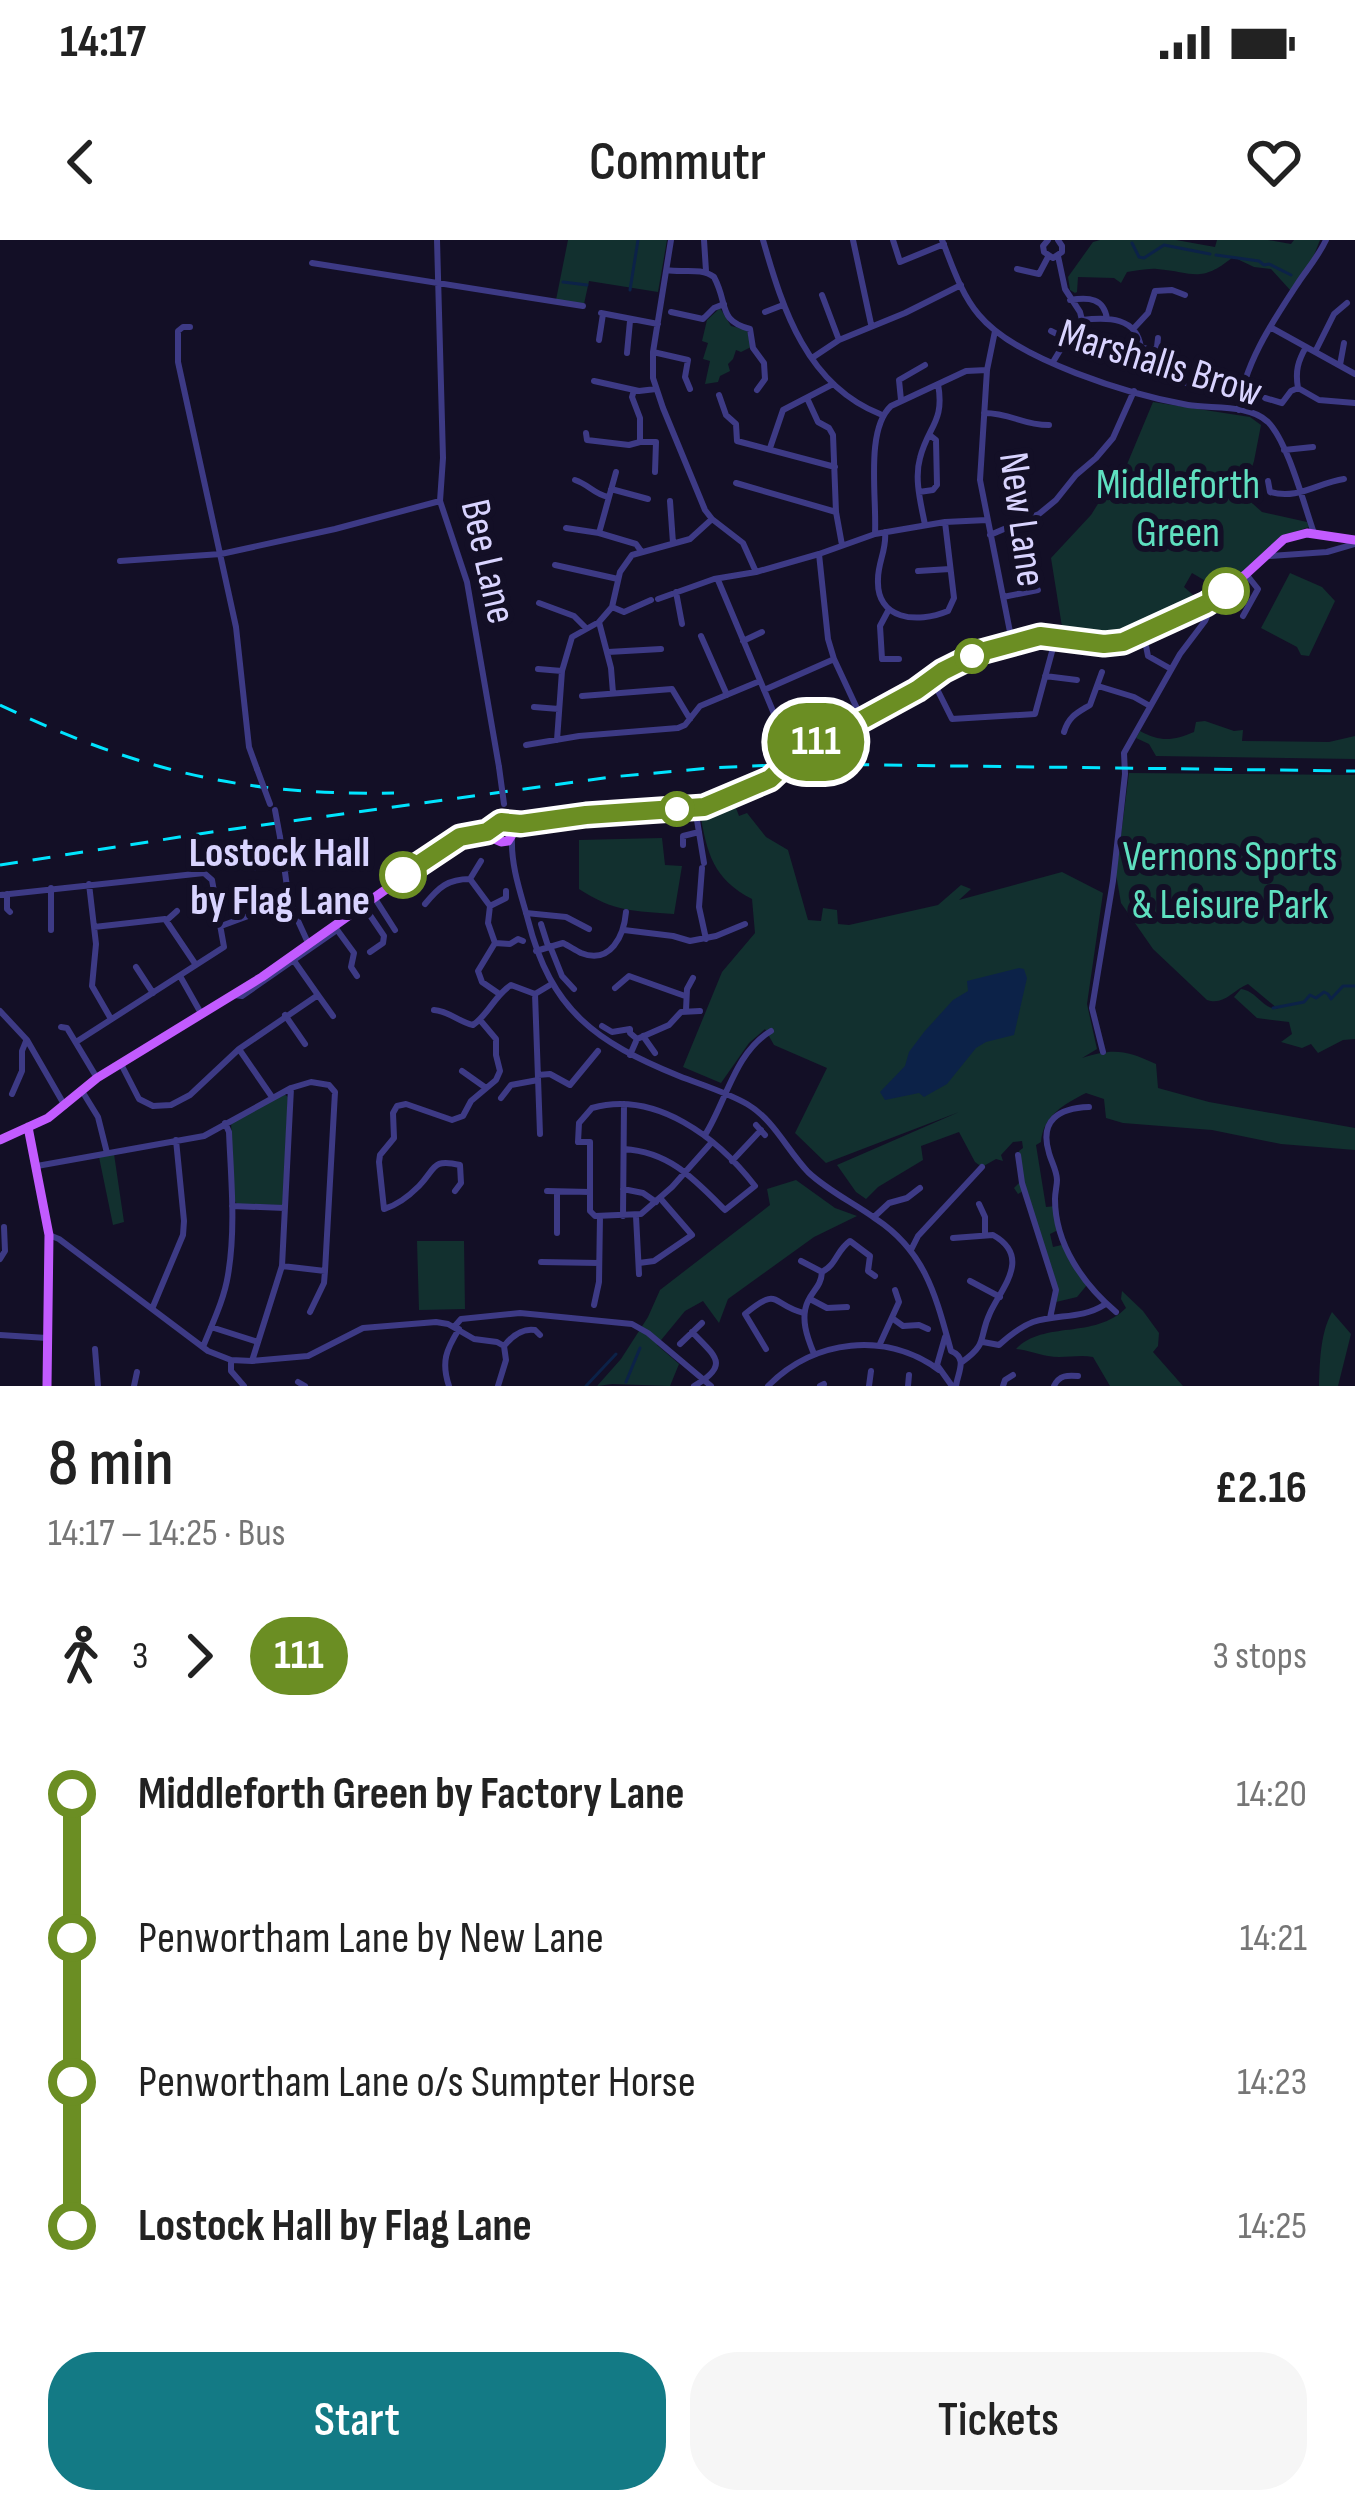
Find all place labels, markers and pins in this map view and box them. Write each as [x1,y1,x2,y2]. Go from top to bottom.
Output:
unlabelled marker [1204,569,1248,613]
unlabelled marker [956,640,988,672]
unlabelled marker [661,793,693,825]
place label: Lostock Hall by Flag Lane [189,828,370,927]
marker: Lostock Hall by Flag Lane [381,853,425,897]

